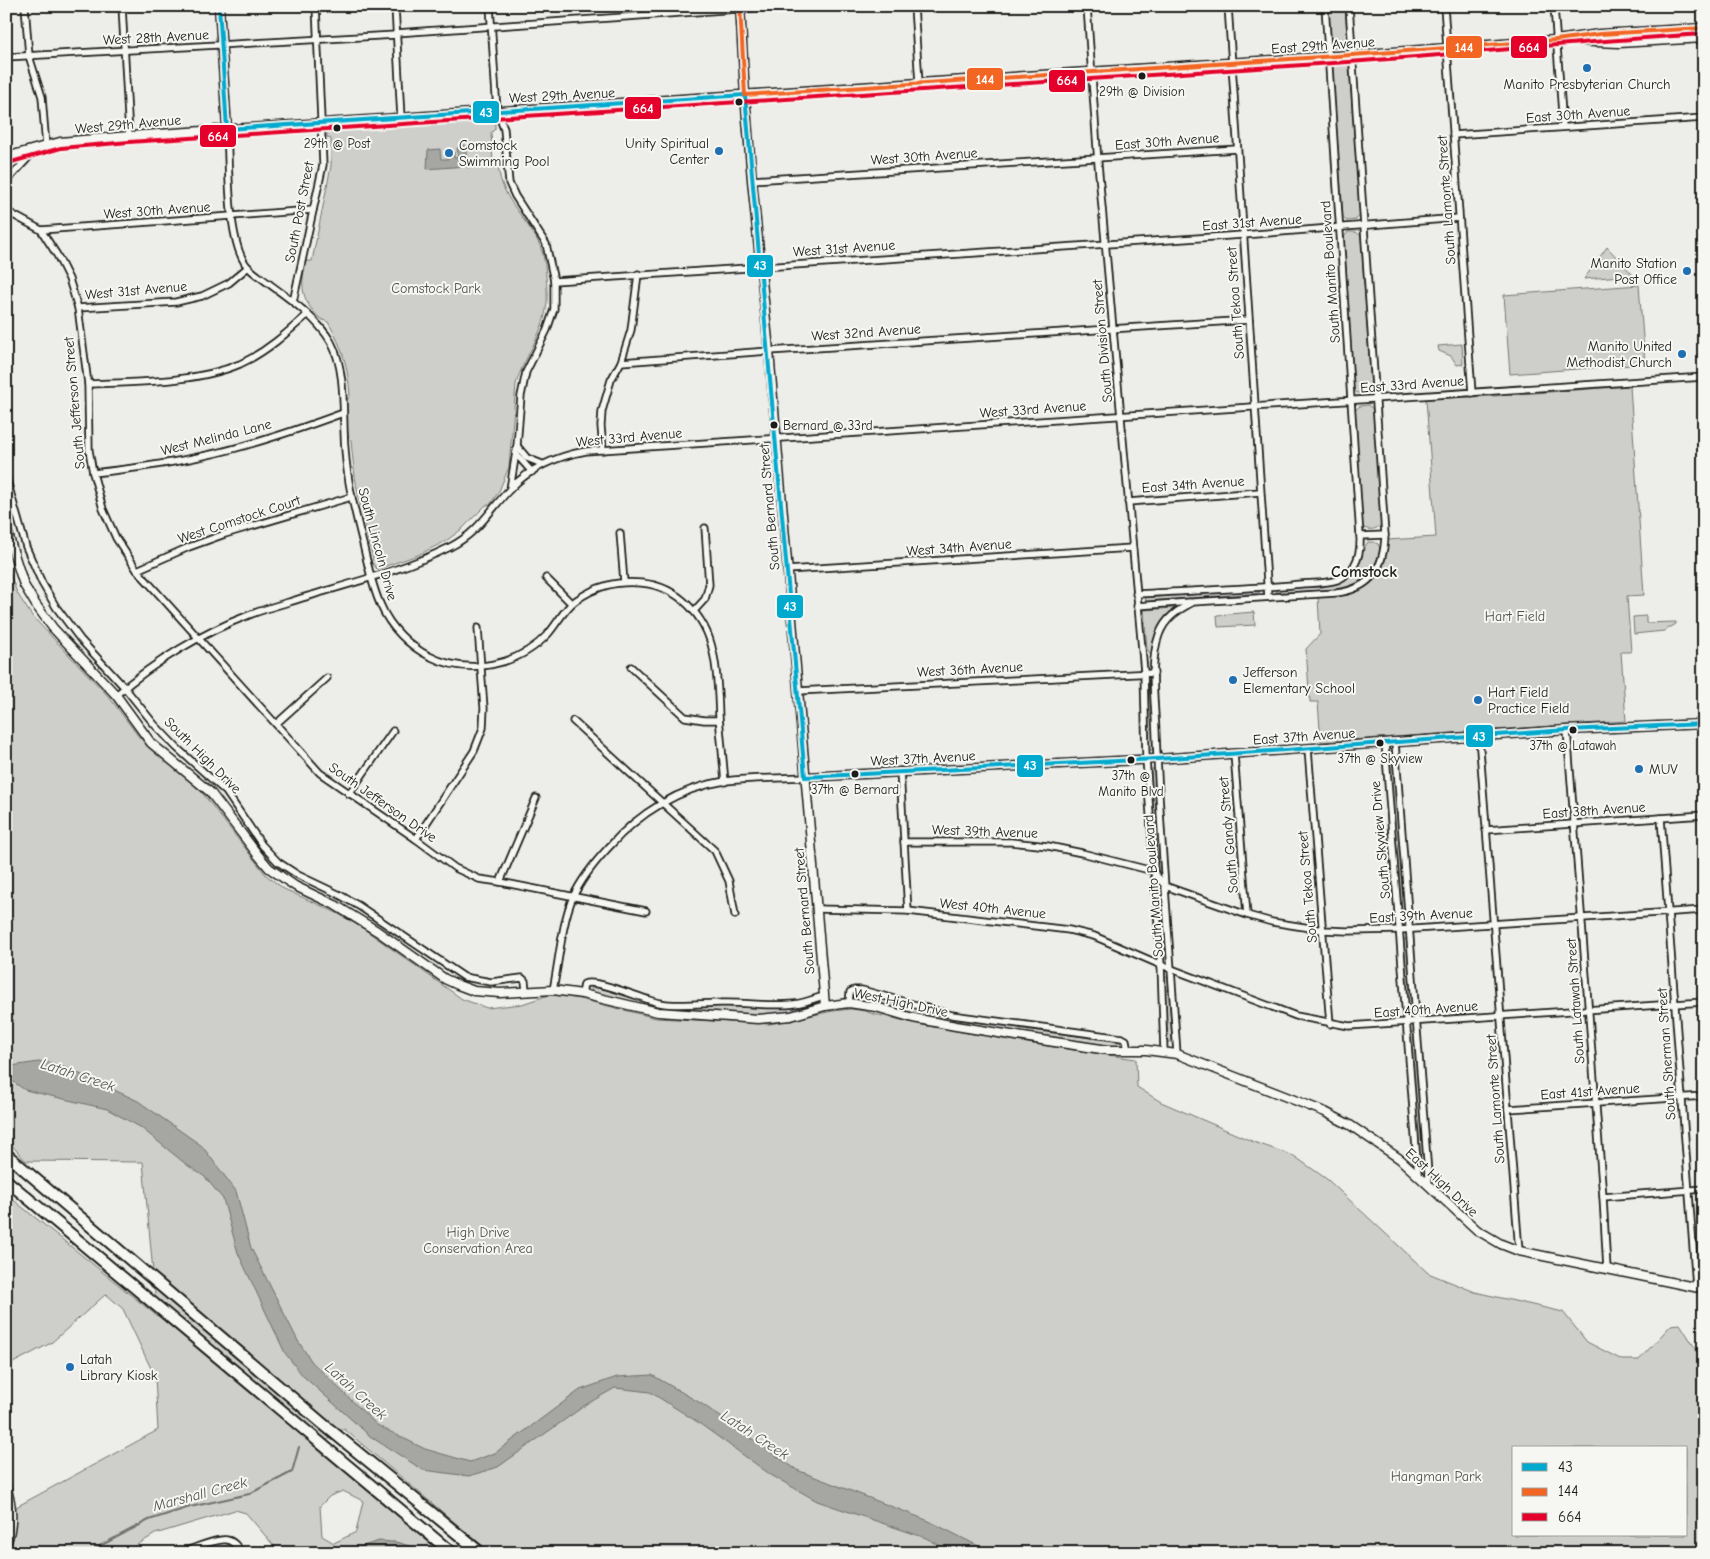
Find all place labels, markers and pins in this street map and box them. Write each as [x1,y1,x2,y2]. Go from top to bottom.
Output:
marker: Manito Presbyterian Church [1581,62,1593,74]
marker: 29th @ Division [1137,71,1147,81]
place label: Manito Presbyterian Church [1504,76,1670,93]
place label: 29th @ Division [1099,84,1185,99]
unlabelled marker [734,97,744,107]
marker: 29th @ Post [332,123,342,133]
place label: Unity Spiritual Center [625,135,709,168]
place label: 29th @ Post [304,136,372,151]
place label: Comstock Swimming Pool [459,137,550,170]
marker: Unity Spiritual Center [713,145,725,157]
marker: Comstock Swimming Pool [443,147,455,159]
place label: Manito Station Post Office [1591,255,1677,288]
marker: Manito Station Post Office [1681,265,1693,277]
place label: Manito United Methodist Church [1567,338,1672,371]
marker: Manito United Methodist Church [1676,348,1688,360]
place label: Bernard @ 33rd [783,418,873,433]
marker: Bernard @ 33rd [769,420,779,430]
place label: Jefferson Elementary School [1243,664,1355,697]
marker: Jefferson Elementary School [1227,674,1239,686]
place label: Hart Field Practice Field [1488,684,1569,717]
marker: Hart Field Practice Field [1472,694,1484,706]
marker: 37th @ Latawah [1568,725,1578,735]
marker: 37th @ Skyview [1375,738,1385,748]
place label: 37th @ Latawah [1529,738,1617,753]
place label: 37th @ Skyview [1338,751,1423,766]
marker: 37th @ Manito Blvd [1126,755,1136,765]
place label: MUV [1649,761,1678,778]
marker: MUV [1633,763,1645,775]
place label: 37th @ Manito Blvd [1098,768,1164,799]
marker: 37th @ Bernard [850,769,860,779]
place label: 37th @ Bernard [811,782,899,797]
place label: Latah Library Kiosk [80,1351,158,1384]
marker: Latah Library Kiosk [64,1361,76,1373]

